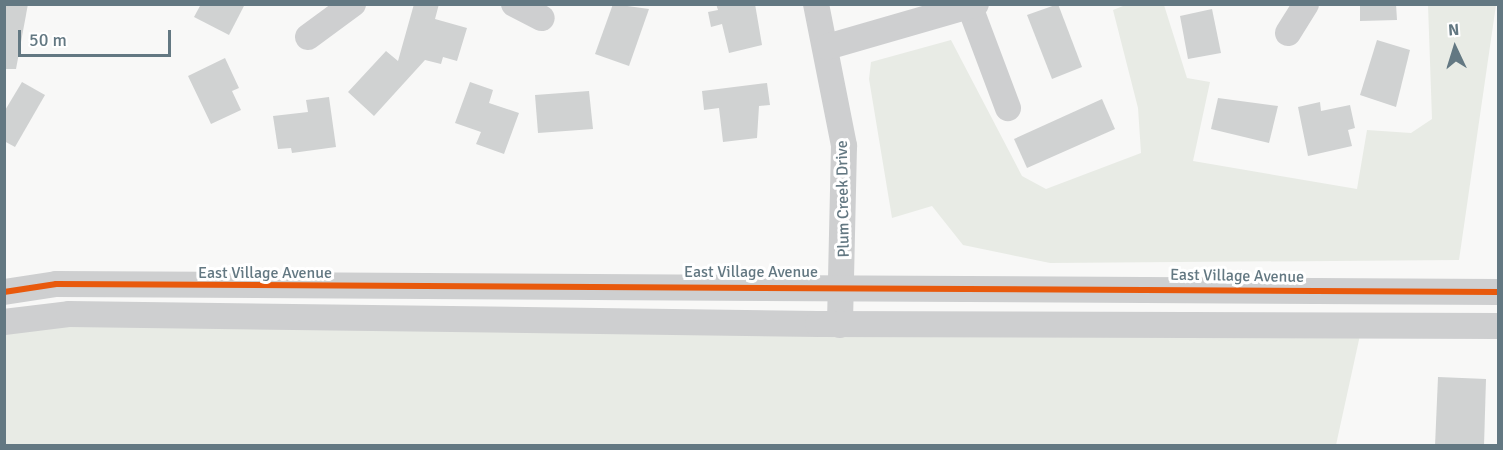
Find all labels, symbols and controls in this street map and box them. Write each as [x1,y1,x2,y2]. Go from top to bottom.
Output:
scale bar [21,18,174,56]
north arrow [1425,18,1485,78]
text: N [1447,20,1460,40]
text: 50 m [29,29,67,51]
street label: Plum Creek Drive [832,140,854,258]
street label: East Village Avenue [684,262,818,282]
street label: East Village Avenue [198,263,332,283]
street label: East Village Avenue [1170,265,1304,287]

